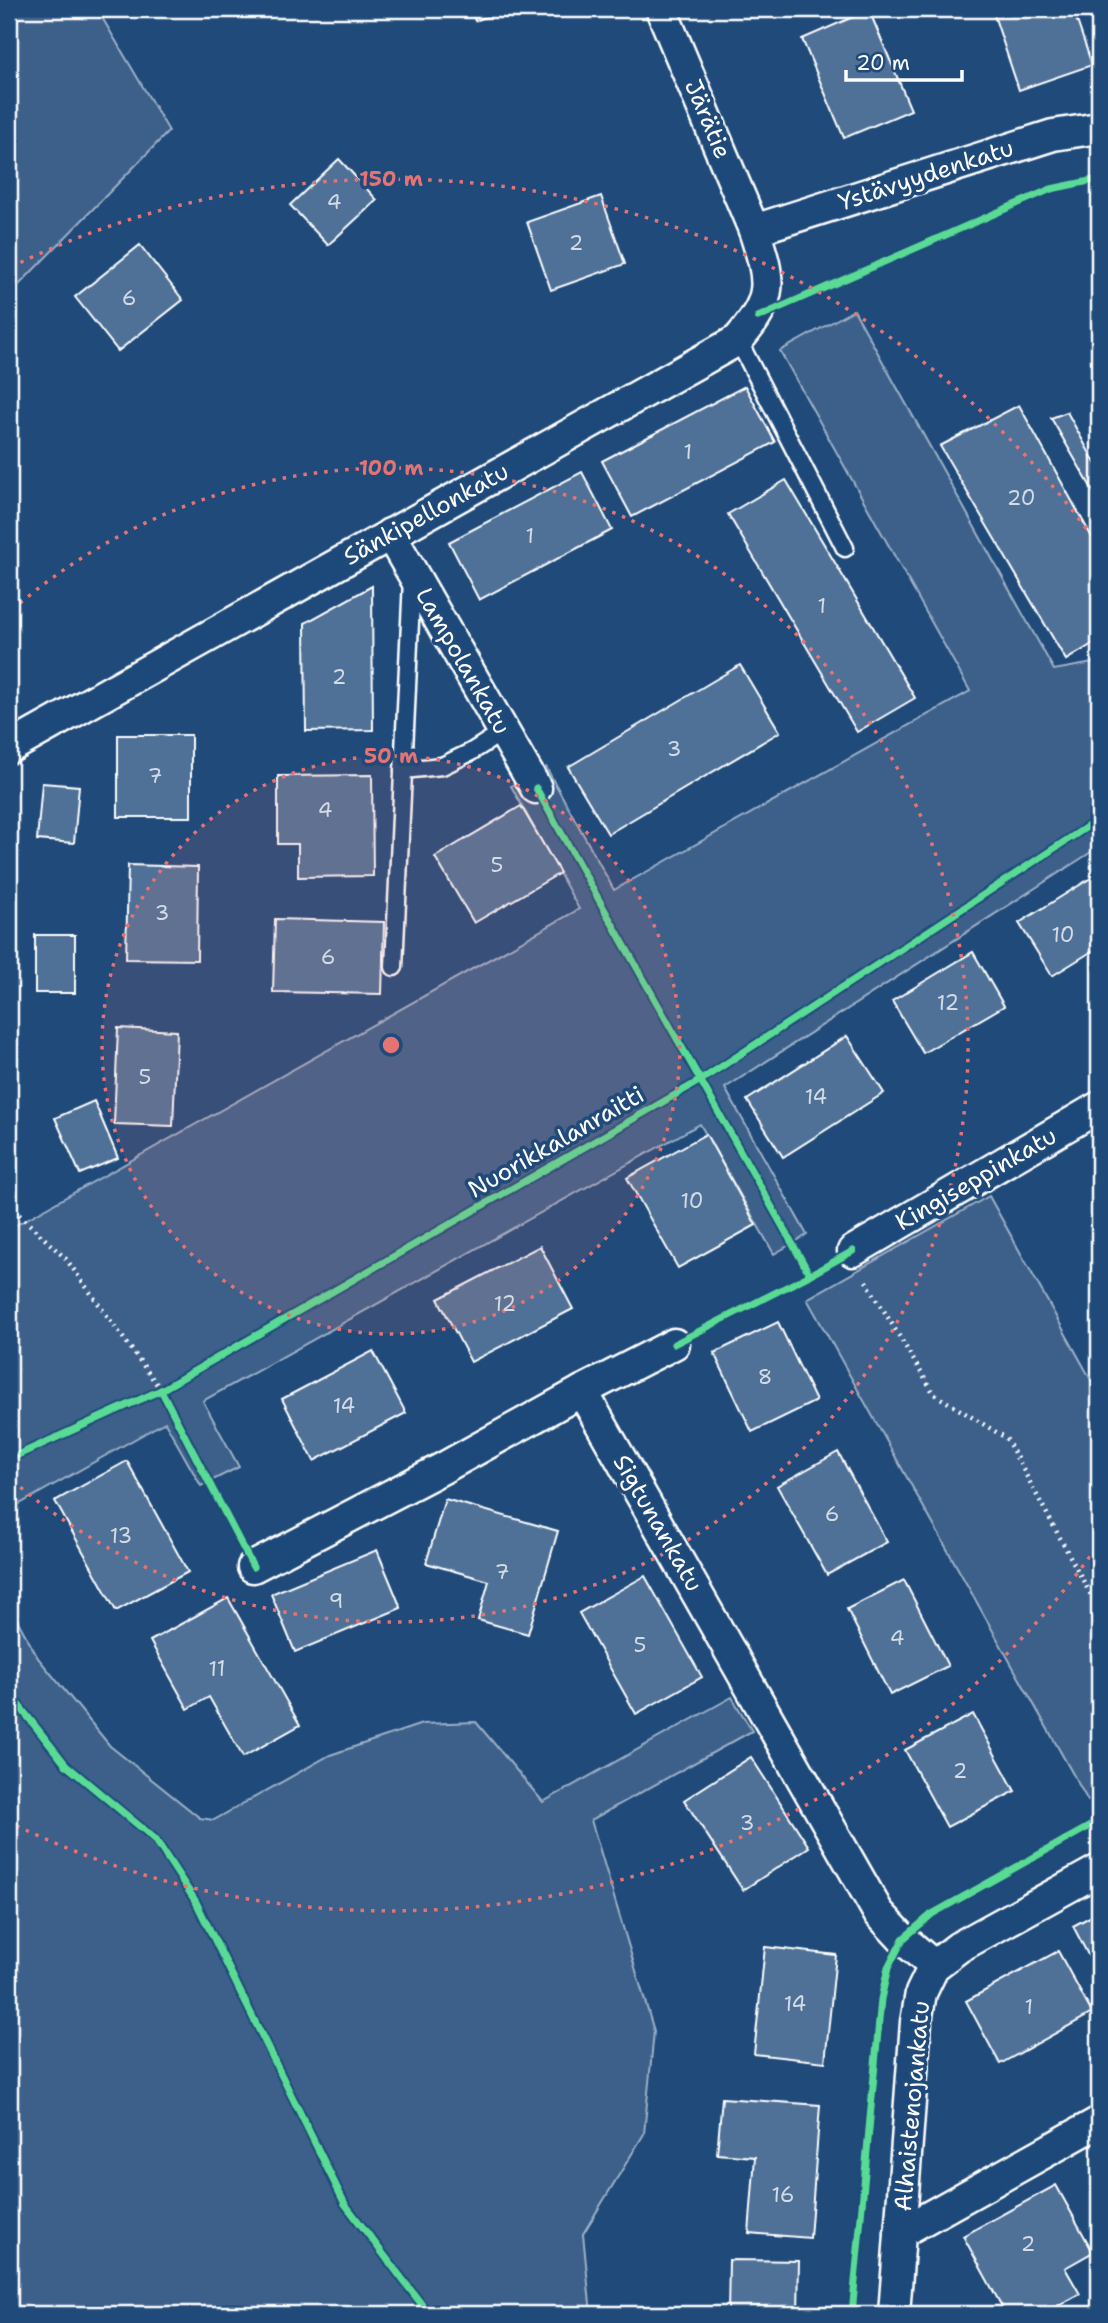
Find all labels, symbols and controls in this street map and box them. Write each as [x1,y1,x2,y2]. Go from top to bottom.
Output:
scale bar [846,38,961,82]
text: 20 m [856,49,910,77]
street label: Järätie [677,74,739,164]
street label: Ystävyydenkatu [834,132,1018,218]
text: 150 m [359,165,423,193]
house number: 4 [327,188,341,216]
house number: 2 [569,229,583,257]
house number: 6 [122,284,136,312]
house number: 1 [684,438,692,466]
text: 100 m [359,454,423,482]
street label: Sänkipellonkatu [338,455,514,573]
house number: 20 [1007,484,1035,512]
house number: 1 [526,522,534,550]
street label: Lampolankatu [408,582,518,740]
house number: 1 [818,592,826,620]
house number: 2 [332,663,346,691]
house number: 3 [667,735,681,763]
text: 50 m [364,742,418,770]
house number: 7 [148,762,162,790]
house number: 4 [318,796,332,824]
house number: 5 [491,851,503,879]
house number: 3 [155,899,169,927]
house number: 10 [1052,921,1074,949]
house number: 6 [321,943,335,971]
house number: 12 [937,989,959,1017]
centre of rings [379,1033,403,1057]
house number: 5 [139,1063,151,1091]
street label: Nuorikkalanraitti [462,1078,650,1206]
house number: 14 [805,1083,827,1111]
street label: Kingiseppinkatu [889,1120,1063,1238]
house number: 10 [681,1187,703,1215]
house number: 12 [494,1290,516,1318]
house number: 8 [758,1363,772,1391]
house number: 14 [333,1392,355,1420]
street label: Sigtunankatu [606,1448,710,1598]
house number: 6 [825,1500,839,1528]
house number: 13 [110,1522,132,1550]
house number: 7 [495,1558,509,1586]
house number: 9 [329,1587,343,1615]
house number: 4 [890,1624,904,1652]
house number: 5 [634,1631,646,1659]
house number: 11 [209,1655,225,1683]
house number: 2 [953,1757,967,1785]
house number: 3 [740,1809,754,1837]
house number: 14 [784,1990,806,2018]
house number: 1 [1025,1993,1033,2021]
street label: Alhaistenojankatu [887,1999,937,2213]
house number: 16 [772,2181,794,2209]
house number: 2 [1021,2230,1035,2258]

